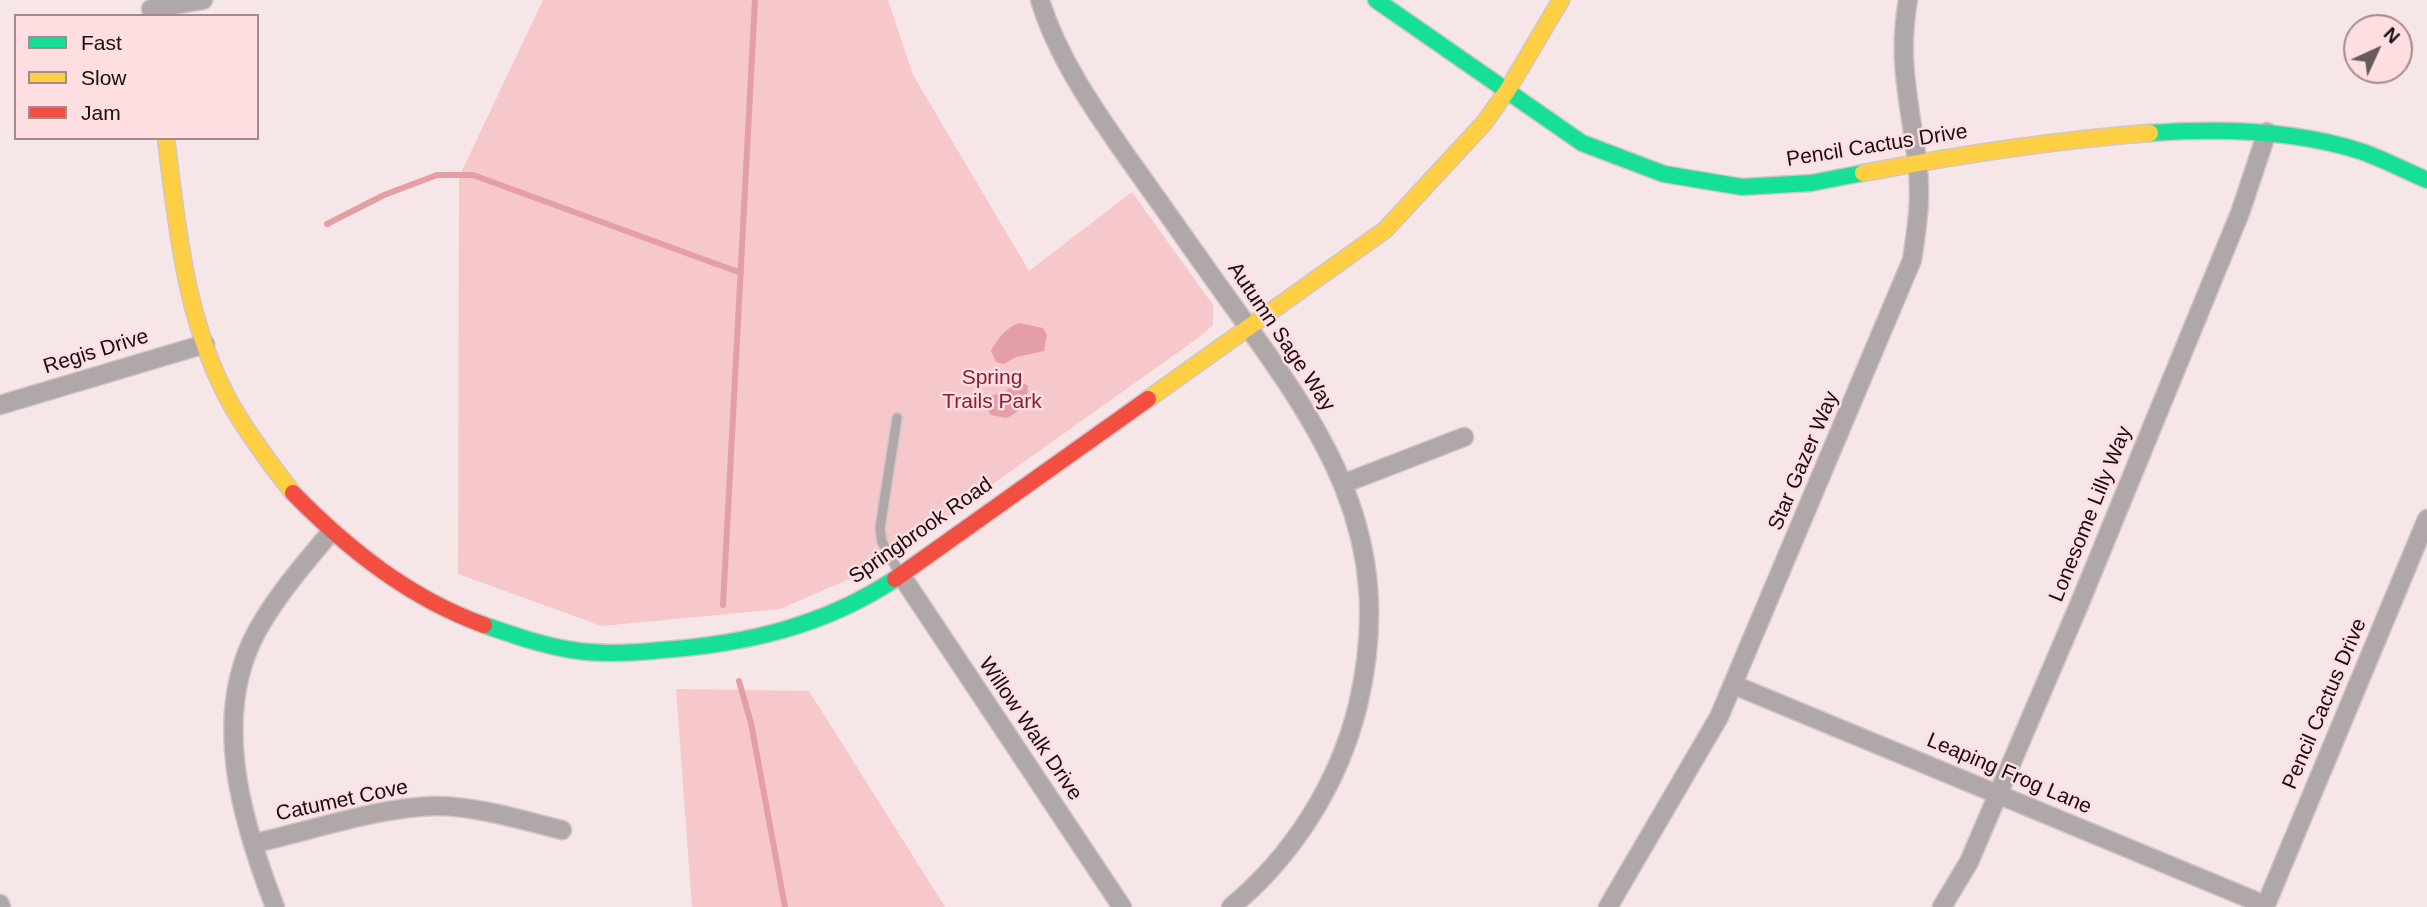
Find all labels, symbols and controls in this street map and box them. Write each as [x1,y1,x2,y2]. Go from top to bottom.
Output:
legend [14,14,259,140]
north arrow [2343,14,2413,84]
text: N [2380,23,2404,47]
text: Fast [81,31,122,54]
text: Slow [81,66,127,89]
text: Jam [81,101,121,124]
street label: Pencil Cactus Drive [1785,119,1969,173]
street label: Autumn Sage Way [1222,258,1340,416]
street label: Regis Drive [40,324,152,380]
park label: Spring Trails Park [942,365,1042,415]
street label: Star Gazer Way [1763,388,1845,534]
street label: Lonesome Lilly Way [2044,423,2138,605]
street label: Springbrook Road [844,472,998,590]
street label: Pencil Cactus Drive [2278,615,2372,793]
street label: Willow Walk Drive [973,653,1087,805]
street label: Leaping Frog Lane [1923,728,2095,820]
street label: Catumet Cove [274,775,410,827]

